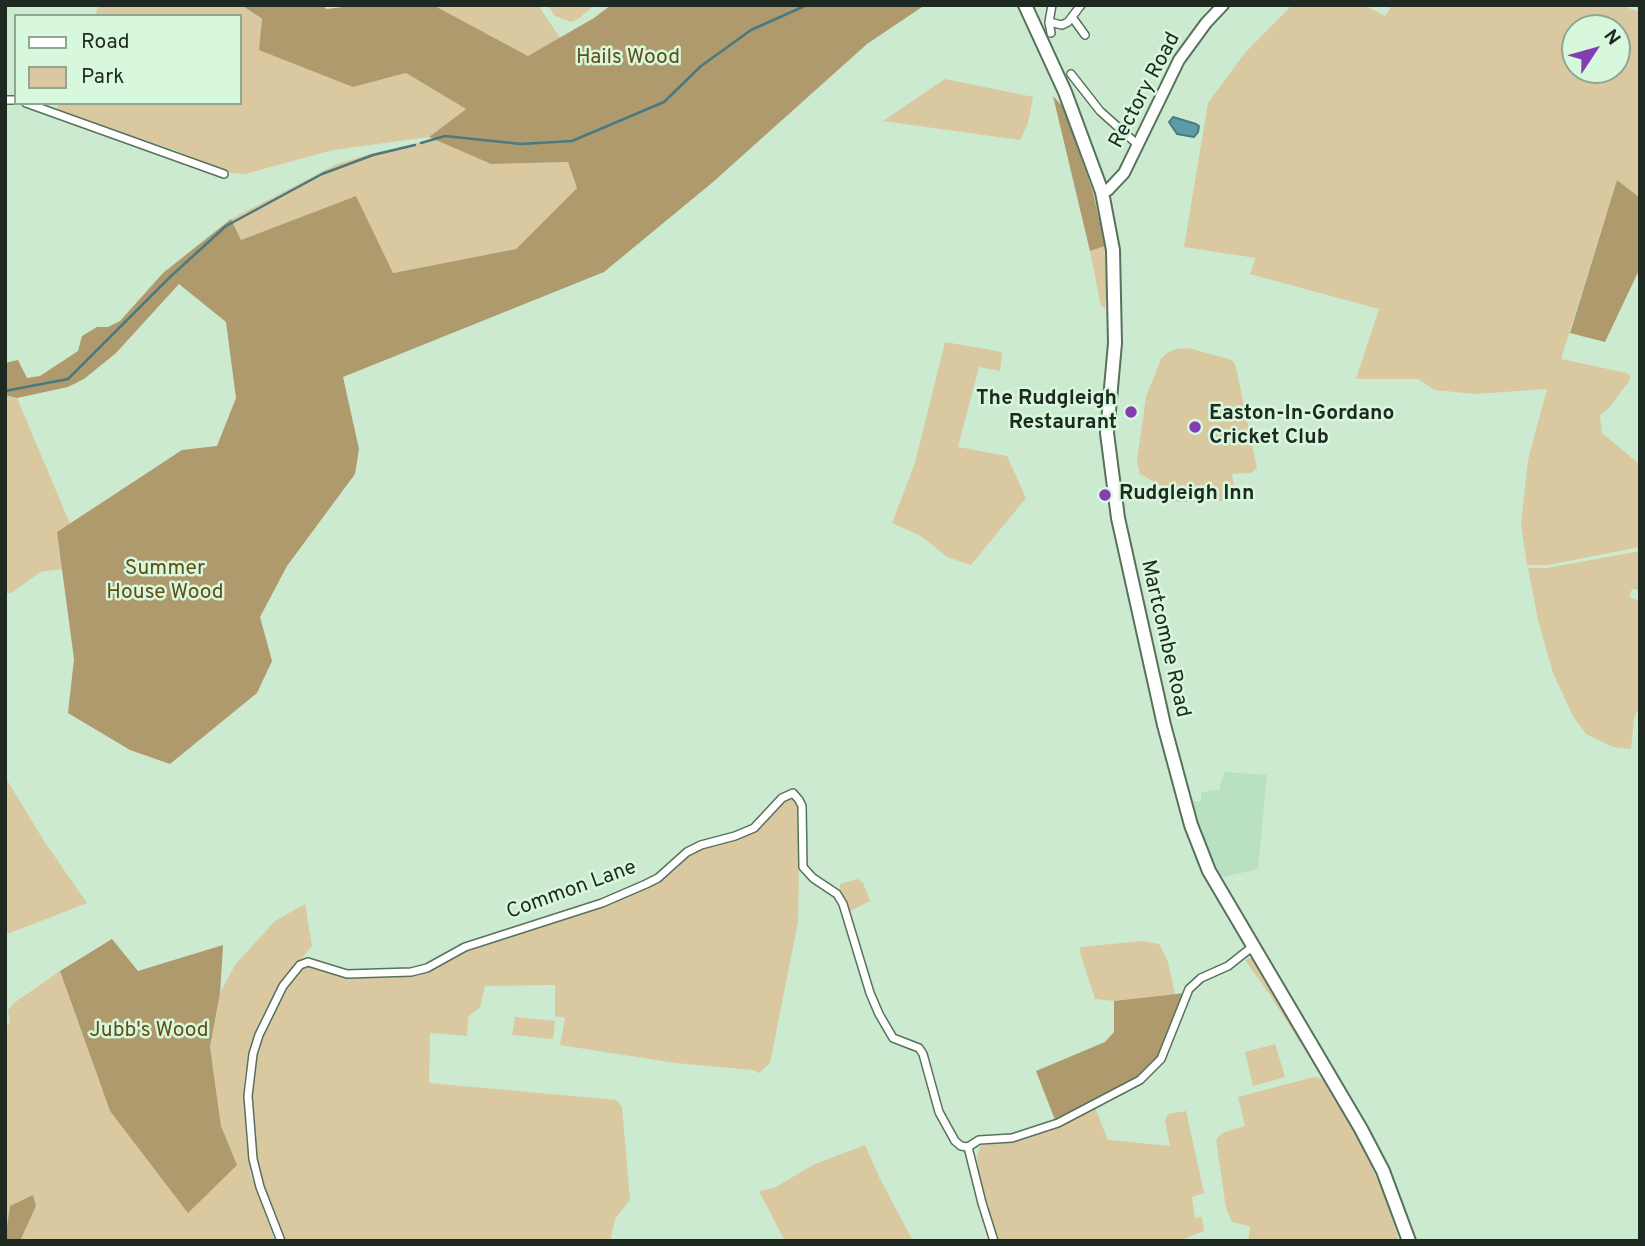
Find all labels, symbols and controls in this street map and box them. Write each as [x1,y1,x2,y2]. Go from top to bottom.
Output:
legend [14,14,242,105]
north arrow [1561,14,1631,84]
text: N [1598,25,1625,50]
text: Road [81,29,130,56]
street label: Rectory Road [1105,29,1187,153]
park label: Hails Wood [576,46,680,72]
text: Park [81,64,124,91]
place label: The Rudgleigh Restaurant [976,387,1117,437]
place label: Easton-In-Gordano Cricket Club [1209,402,1394,452]
marker: The Rudgleigh Restaurant [1123,404,1139,420]
marker: Easton-In-Gordano Cricket Club [1187,419,1203,435]
place label: Rudgleigh Inn [1119,482,1254,508]
marker: Rudgleigh Inn [1097,487,1113,503]
park label: Summer House Wood [106,557,224,607]
street label: Martcombe Road [1134,558,1194,720]
street label: Common Lane [504,856,640,926]
park label: Jubb's Wood [89,1019,209,1045]

